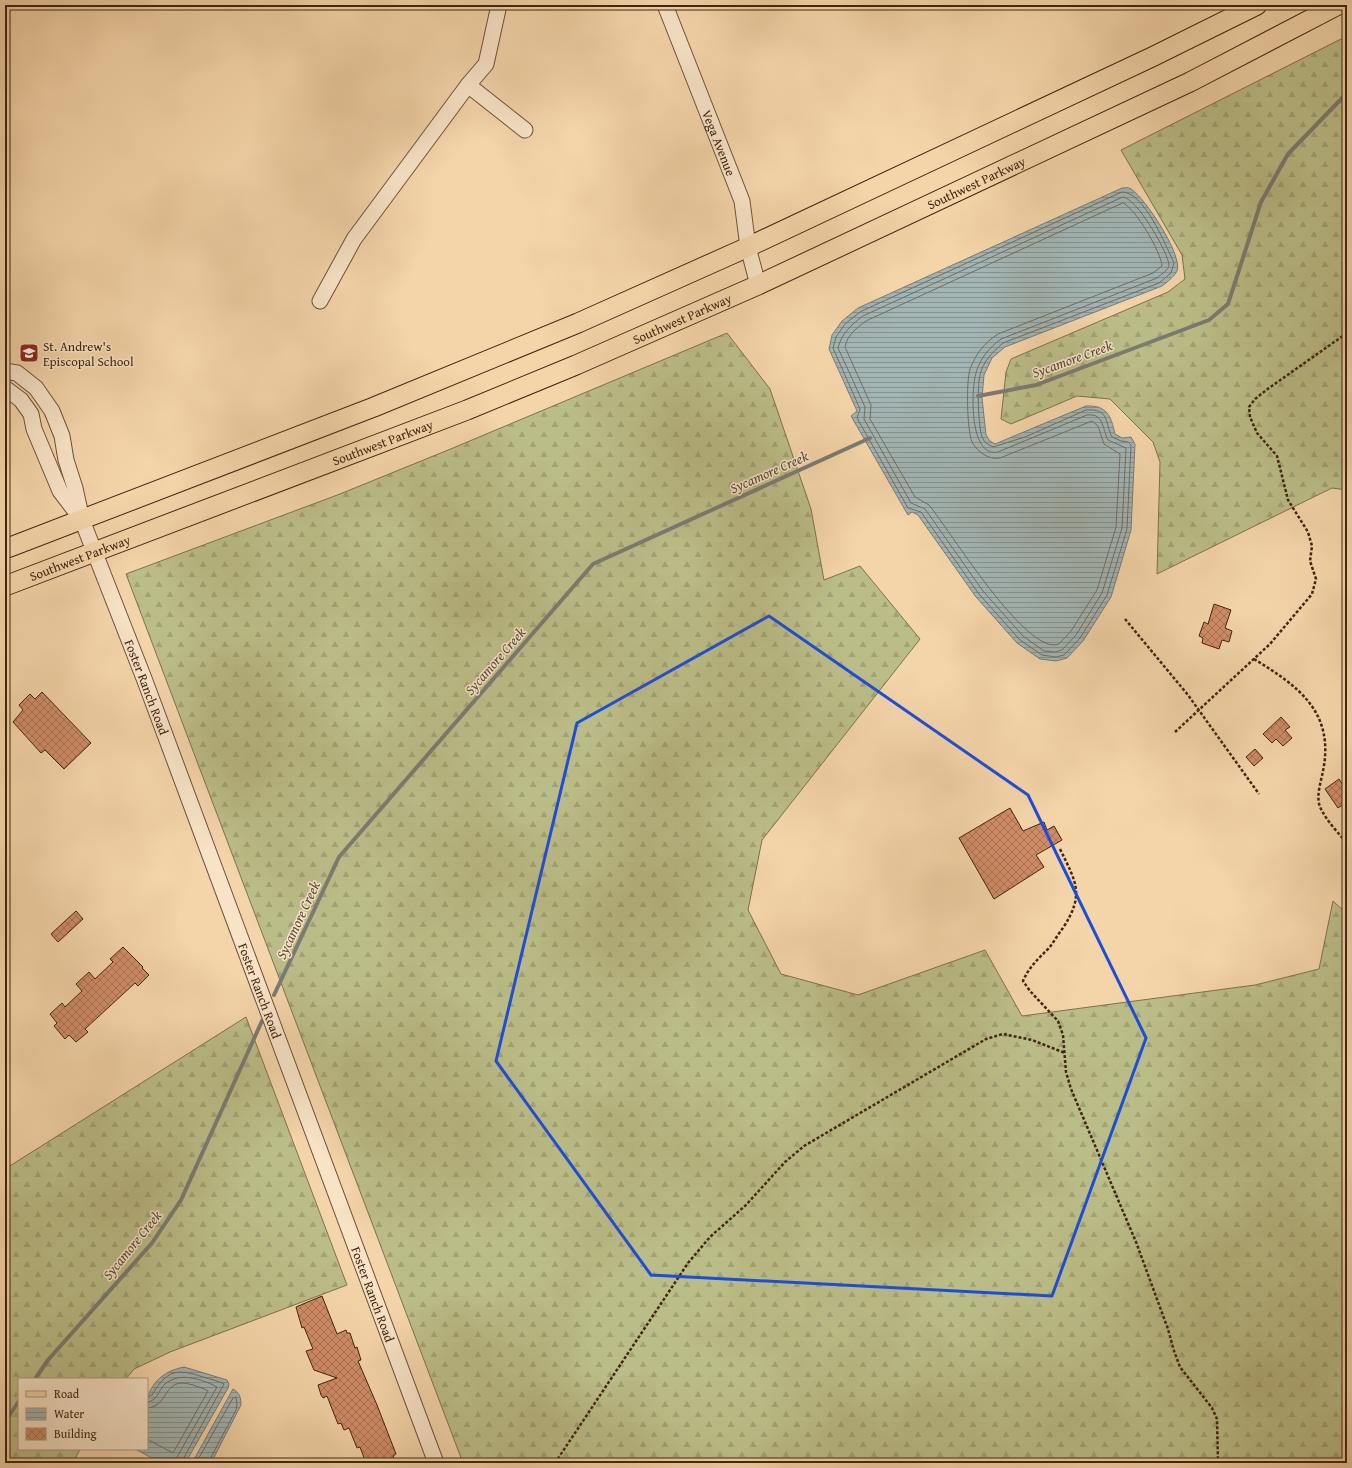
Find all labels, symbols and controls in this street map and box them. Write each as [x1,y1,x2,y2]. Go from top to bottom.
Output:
street label: Vega Avenue [698,107,741,179]
street label: Southwest Parkway [924,151,1029,214]
street label: Southwest Parkway [629,288,735,349]
water label: Sycamore Creek [1029,335,1115,383]
place label: St. Andrew's Episcopal School [43,337,134,371]
school or university icon: St. Andrew's Episcopal School [18,342,40,364]
street label: Southwest Parkway [329,414,436,470]
water label: Sycamore Creek [727,446,812,498]
street label: Southwest Parkway [27,530,133,585]
water label: Sycamore Creek [460,622,530,699]
street label: Foster Ranch Road [120,637,174,737]
water label: Sycamore Creek [271,877,325,962]
street label: Foster Ranch Road [234,940,287,1041]
water label: Sycamore Creek [98,1206,167,1284]
street label: Foster Ranch Road [347,1244,400,1345]
legend [18,1378,148,1450]
text: Road [54,1385,80,1402]
text: Water [54,1405,84,1422]
text: Building [54,1425,97,1442]

